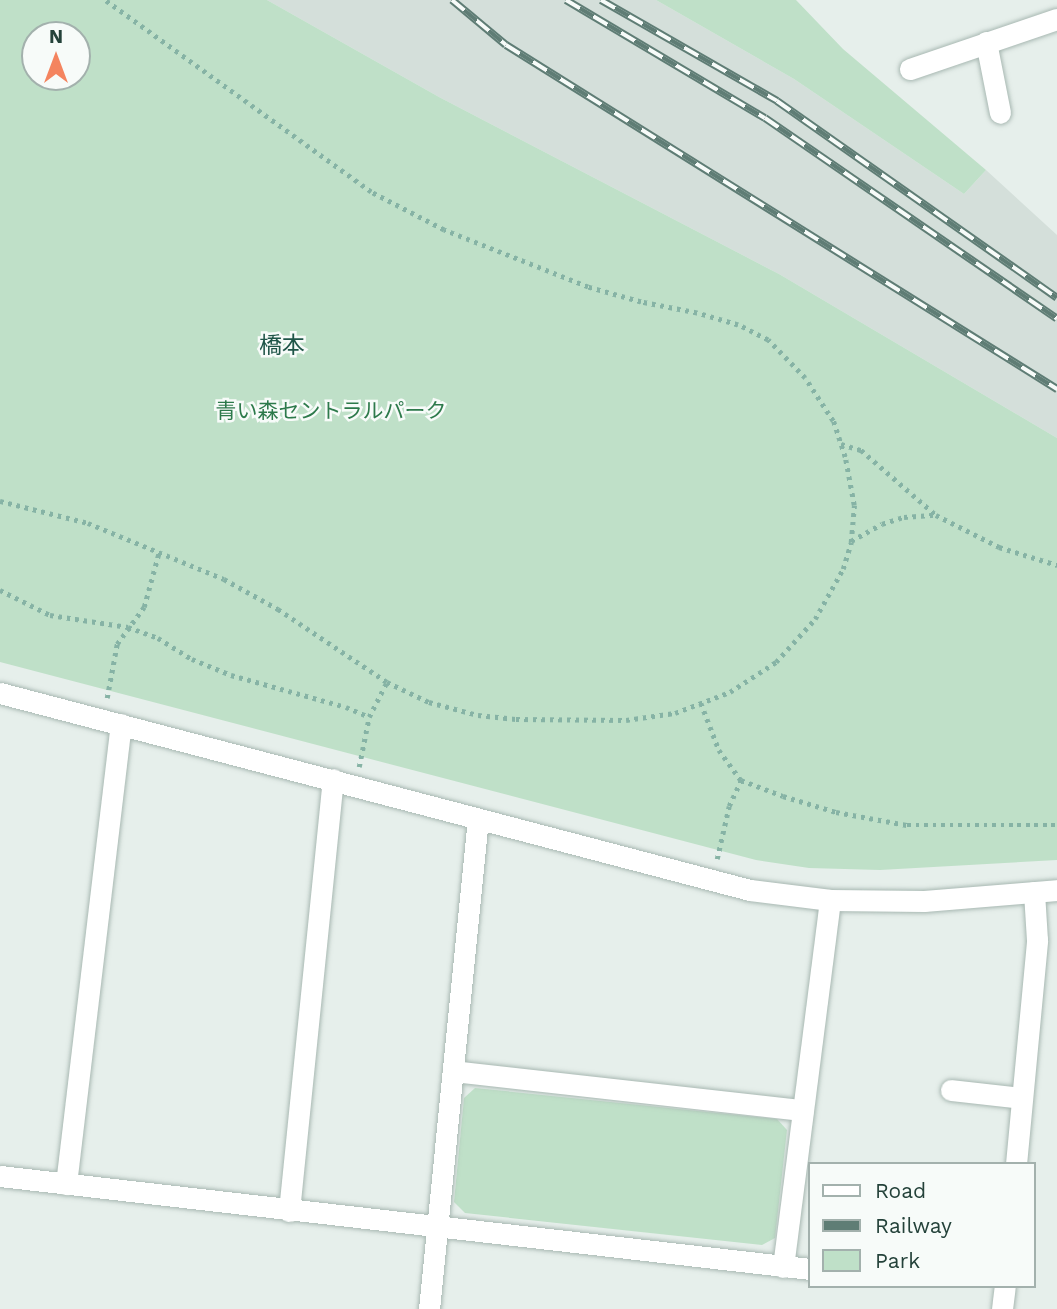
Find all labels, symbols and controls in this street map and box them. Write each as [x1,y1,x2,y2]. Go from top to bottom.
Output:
north arrow [21,21,91,91]
text: N [49,25,63,48]
district label: 橋本 [259,332,305,360]
park label: 青い森セントラルパーク [216,398,446,424]
legend [808,1162,1036,1288]
text: Road [875,1178,926,1203]
text: Railway [875,1213,952,1238]
text: Park [875,1248,920,1273]

